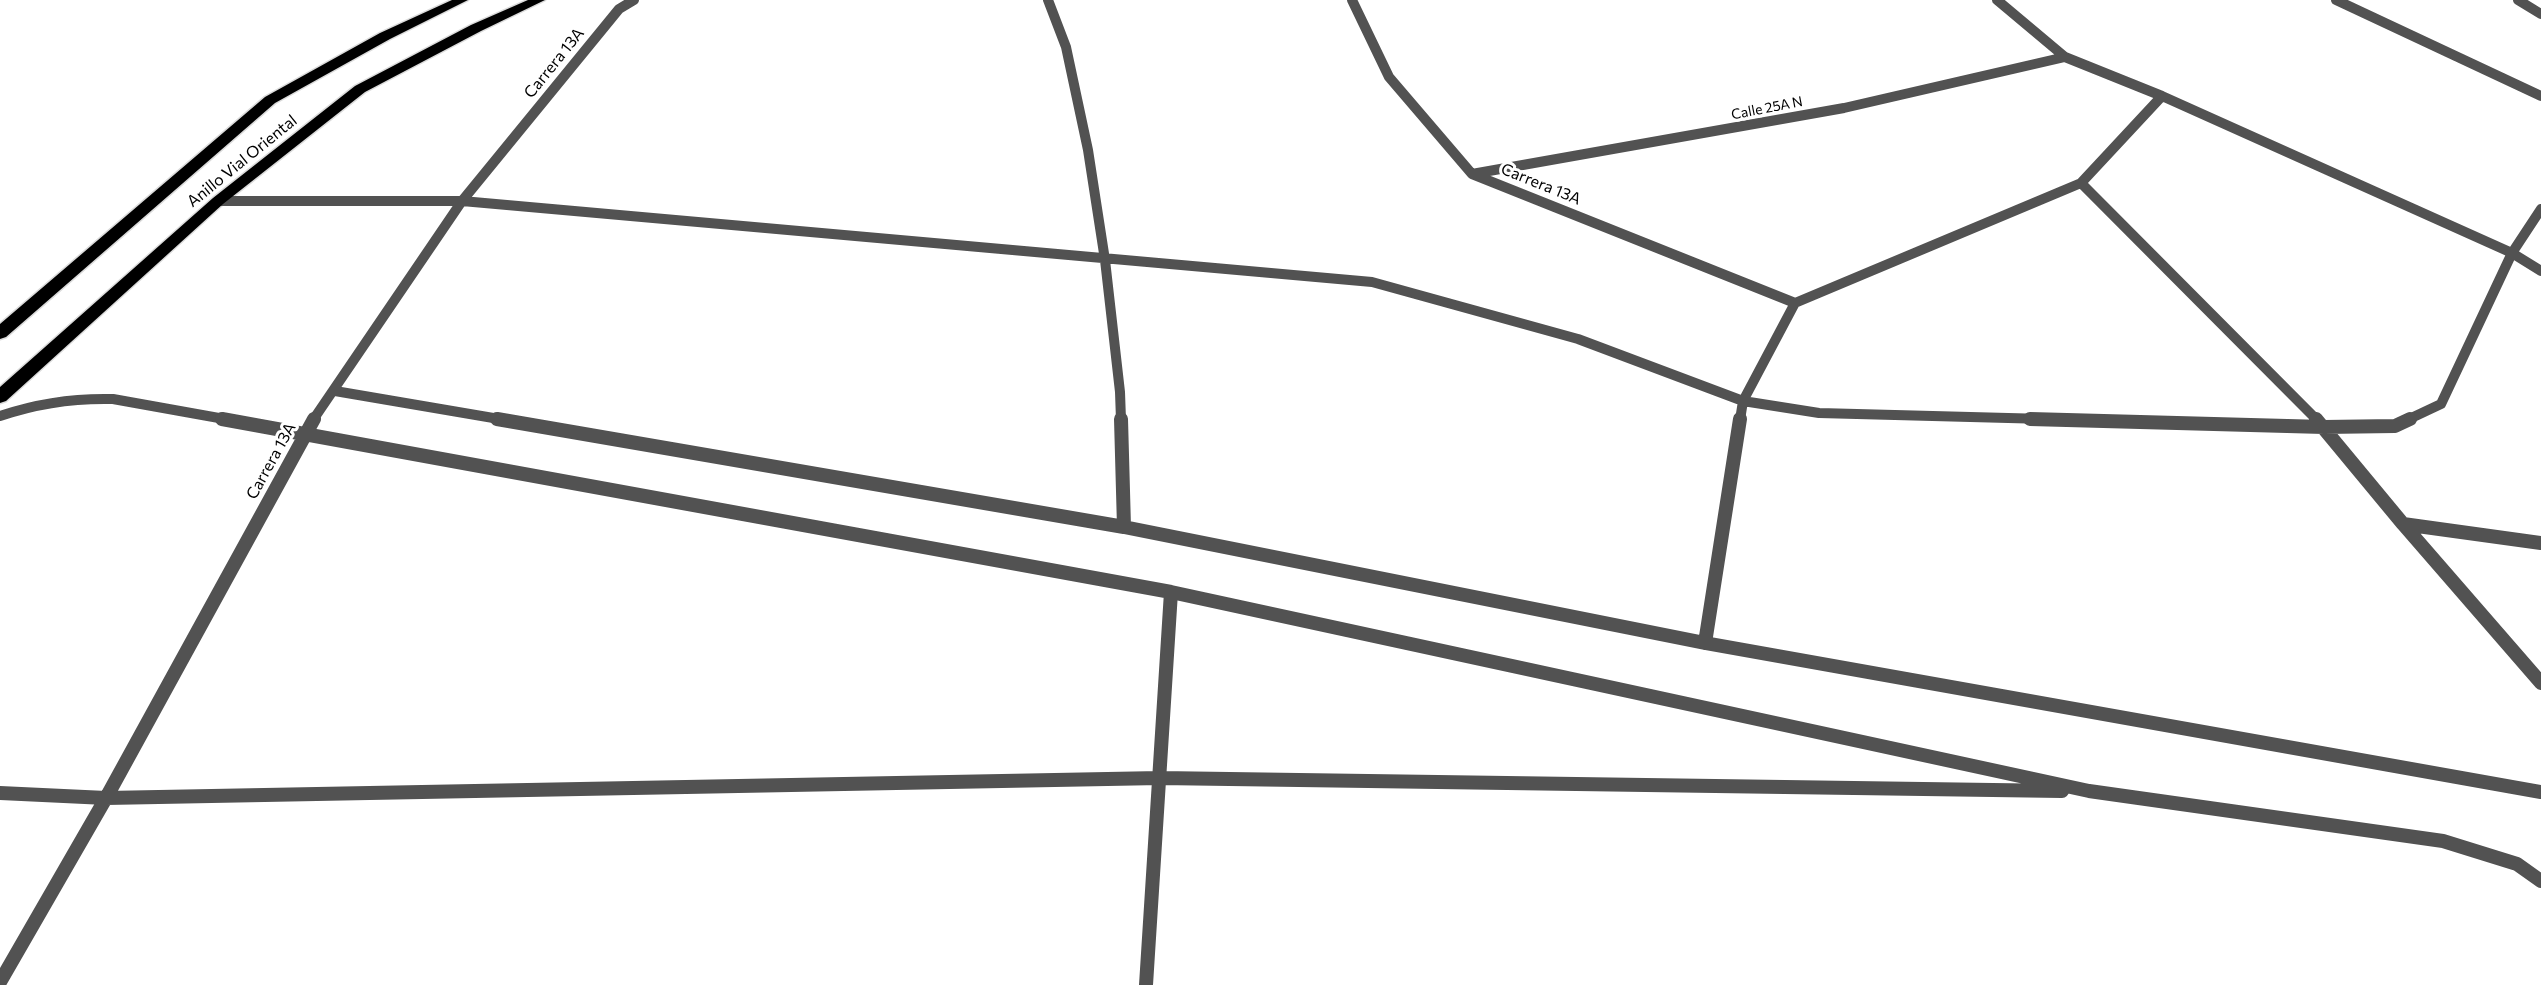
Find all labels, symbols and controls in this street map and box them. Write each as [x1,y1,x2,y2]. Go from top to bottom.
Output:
street label: Carrera 13A [520,24,588,102]
street label: Calle 25A N [1730,93,1804,123]
street label: Anillo Vial Oriental [183,111,301,211]
street label: Carrera 13A [1498,159,1584,209]
street label: Carrera 13A [242,419,300,503]

